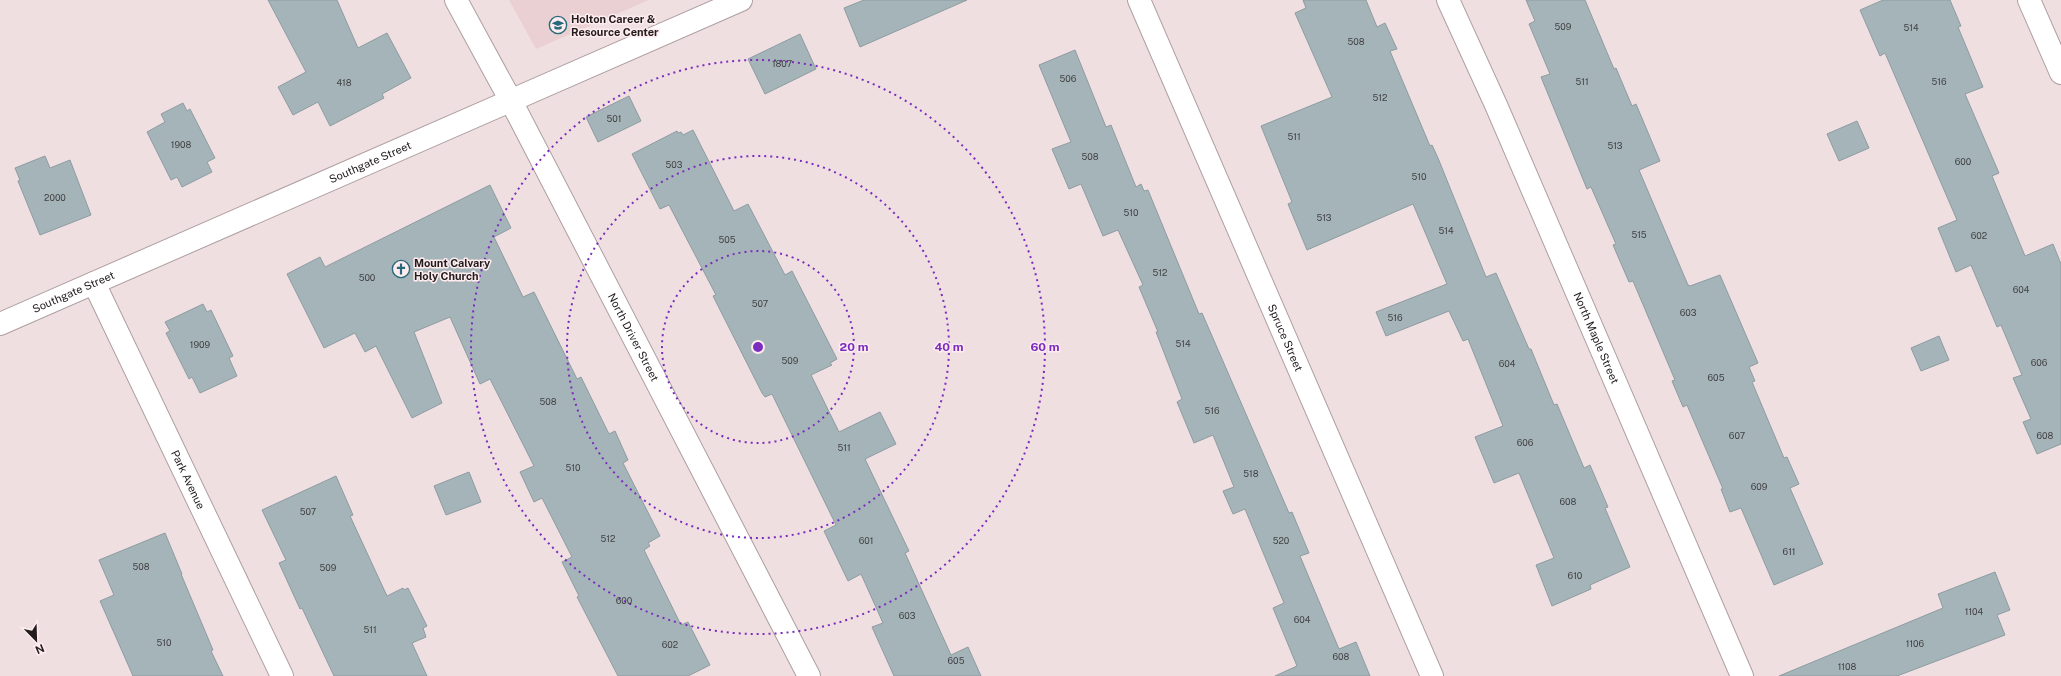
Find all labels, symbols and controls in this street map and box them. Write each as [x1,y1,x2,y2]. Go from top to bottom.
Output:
place label: Holton Career & Resource Center [571,13,659,38]
school or university icon: Holton Career & Resource Center [548,15,568,35]
house number: 509 [1555,21,1572,32]
house number: 514 [1903,22,1919,33]
house number: 508 [1347,36,1365,47]
house number: 1807 [772,58,792,69]
house number: 506 [1060,73,1077,84]
house number: 511 [1575,76,1589,87]
house number: 516 [1931,76,1947,87]
house number: 418 [336,77,352,88]
house number: 512 [1373,92,1387,103]
house number: 501 [607,113,621,124]
house number: 511 [1287,131,1301,142]
house number: 1908 [171,139,191,150]
street label: Southgate Street [327,139,413,185]
house number: 513 [1607,140,1623,151]
house number: 508 [1081,151,1099,162]
house number: 600 [1955,156,1972,167]
house number: 503 [666,159,683,170]
house number: 510 [1412,171,1427,182]
house number: 2000 [44,192,66,203]
house number: 510 [1124,207,1139,218]
house number: 513 [1316,212,1332,223]
house number: 514 [1438,225,1454,236]
house number: 515 [1631,229,1647,240]
house number: 602 [1971,230,1987,241]
house number: 505 [718,234,736,245]
place label: Mount Calvary Holy Church [414,257,491,282]
church icon: Mount Calvary Holy Church [391,259,411,279]
house number: 512 [1153,267,1167,278]
street label: Southgate Street [30,269,116,315]
house number: 500 [359,272,376,283]
house number: 604 [2013,284,2030,295]
street label: North Maple Street [1571,290,1621,385]
street label: North Driver Street [606,291,661,383]
house number: 507 [752,298,768,309]
street label: Spruce Street [1266,302,1305,373]
house number: 603 [1680,307,1697,318]
house number: 516 [1387,312,1403,323]
house number: 514 [1175,338,1191,349]
house number: 1909 [190,339,211,350]
centre of rings [751,340,765,354]
text: 20 m [840,340,869,354]
text: 40 m [934,340,964,354]
text: 60 m [1030,340,1060,354]
house number: 509 [782,355,799,366]
house number: 606 [2031,357,2048,368]
house number: 604 [1499,358,1516,369]
house number: 605 [1708,372,1725,383]
house number: 508 [539,396,557,407]
house number: 516 [1204,405,1220,416]
house number: 607 [1729,430,1745,441]
house number: 608 [2037,430,2054,441]
house number: 606 [1517,437,1534,448]
house number: 511 [837,442,851,453]
street label: Park Avenue [169,448,207,511]
house number: 510 [566,462,581,473]
house number: 518 [1243,468,1259,479]
house number: 609 [1751,481,1768,492]
house number: 608 [1560,496,1577,507]
house number: 507 [300,506,316,517]
house number: 512 [601,533,615,544]
house number: 601 [859,535,873,546]
house number: 520 [1273,535,1290,546]
house number: 611 [1783,546,1795,557]
house number: 508 [132,561,150,572]
house number: 509 [320,562,337,573]
house number: 610 [1568,570,1583,581]
house number: 600 [616,595,633,606]
house number: 1104 [1965,606,1984,617]
house number: 603 [899,610,916,621]
house number: 604 [1294,614,1311,625]
north arrow [16,620,56,660]
house number: 511 [363,624,377,635]
house number: 510 [157,637,172,648]
house number: 1106 [1906,638,1925,649]
house number: 602 [662,639,678,650]
text: N [34,642,46,656]
house number: 608 [1333,651,1350,662]
house number: 605 [948,655,965,666]
house number: 1108 [1838,661,1856,672]

